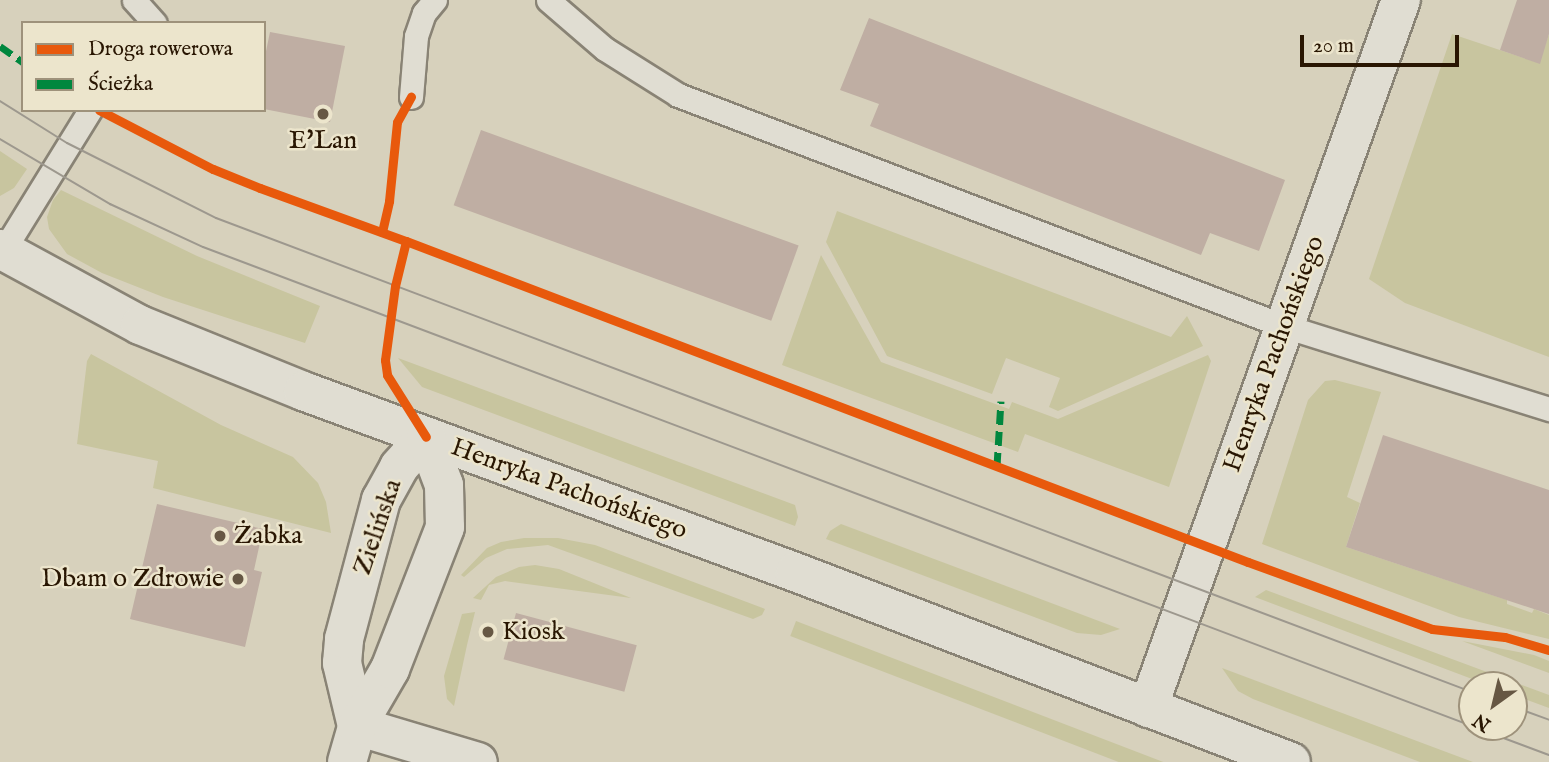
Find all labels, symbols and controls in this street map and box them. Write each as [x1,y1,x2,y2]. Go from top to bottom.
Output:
legend [21,21,266,112]
scale bar [1304,21,1463,65]
text: 20 m [1313,33,1354,60]
text: Droga rowerowa [88,36,233,63]
text: Ścieżka [88,71,153,98]
marker: E'Lan [315,106,331,122]
place label: E'Lan [289,125,357,157]
street label: Henryka Pachońskiego [1217,232,1331,476]
street label: Henryka Pachońskiego [447,432,691,546]
street label: Zielińska [347,475,409,579]
place label: Żabka [234,520,302,552]
marker: Żabka [212,528,228,544]
place label: Dbam o Zdrowie [41,563,224,595]
marker: Dbam o Zdrowie [230,571,246,587]
place label: Kiosk [502,616,565,648]
marker: Kiosk [480,624,496,640]
north arrow [1458,671,1528,741]
text: N [1469,707,1496,736]

